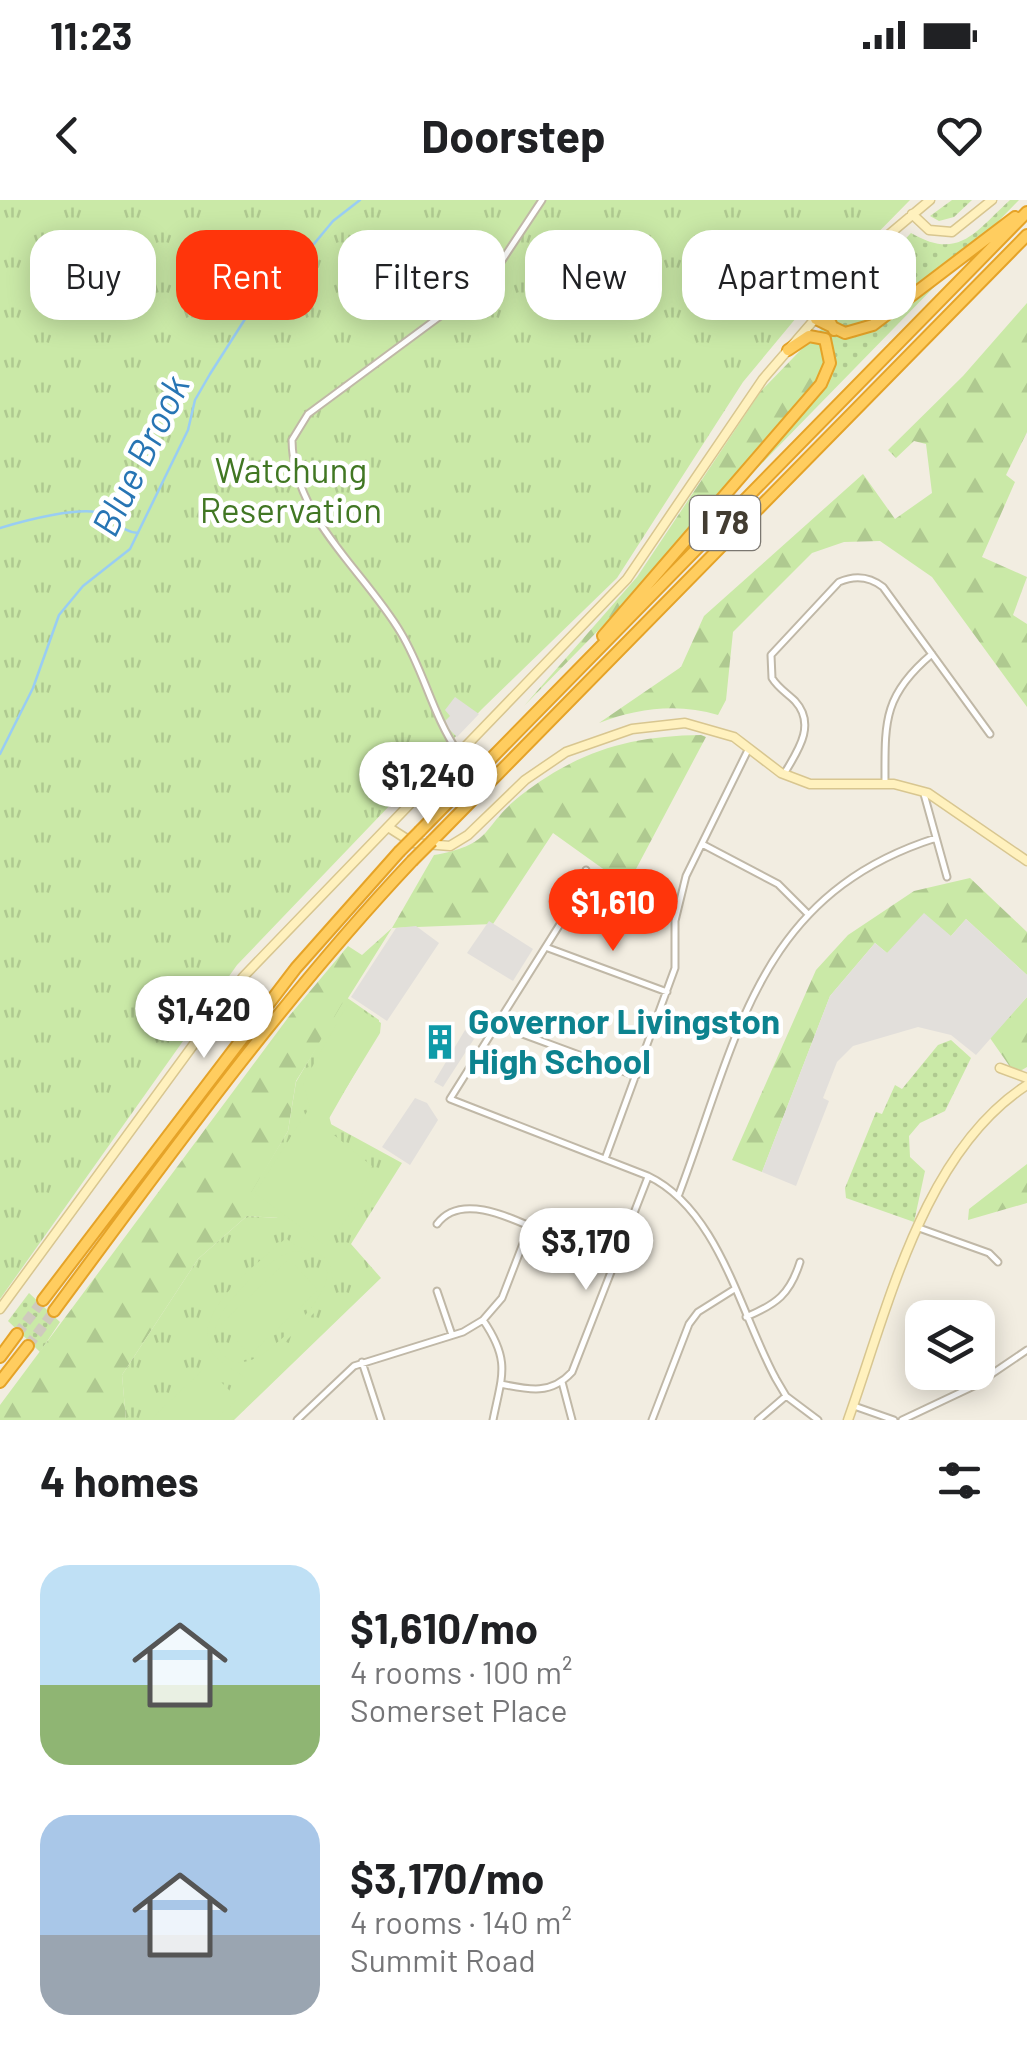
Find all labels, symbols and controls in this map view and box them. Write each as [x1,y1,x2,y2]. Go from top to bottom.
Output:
text: 11:23 [50,12,132,58]
icon: back [40,108,95,163]
text: Doorstep [421,108,606,162]
icon: heart [932,108,987,163]
chip: Buy [30,230,156,320]
chip: Rent [176,230,318,320]
chip: Filters [338,230,505,320]
chip: New [525,230,662,320]
chip: Apartment [682,230,916,320]
water label: Blue Brook [81,367,198,543]
park label: Watchung Reservation [200,448,382,530]
road number: I 78 [690,496,760,550]
pin: $1,240 [347,742,509,827]
text: $1,240 [381,755,475,793]
pin: $1,610 [532,869,694,954]
text: $1,610 [571,882,655,920]
pin: $1,420 [123,976,285,1061]
text: $1,420 [157,989,251,1027]
place label: Governor Livingston High School [468,999,780,1081]
building icon: Governor Livingston High School [421,1023,459,1061]
pin: $3,170 [505,1208,667,1293]
text: $3,170 [541,1221,631,1259]
map controls [905,1300,995,1390]
button: layers [905,1300,995,1390]
icon: filters [932,1453,987,1508]
text: 4 homes [40,1455,199,1505]
text: $1,610/mo [350,1602,538,1652]
icon: home [120,1605,240,1725]
text: 4 rooms · 100 m² [350,1652,572,1690]
text: Somerset Place [350,1690,568,1728]
text: $3,170/mo [350,1852,544,1902]
icon: home [120,1855,240,1975]
text: 4 rooms · 140 m² [350,1902,572,1940]
text: Summit Road [350,1940,536,1978]

